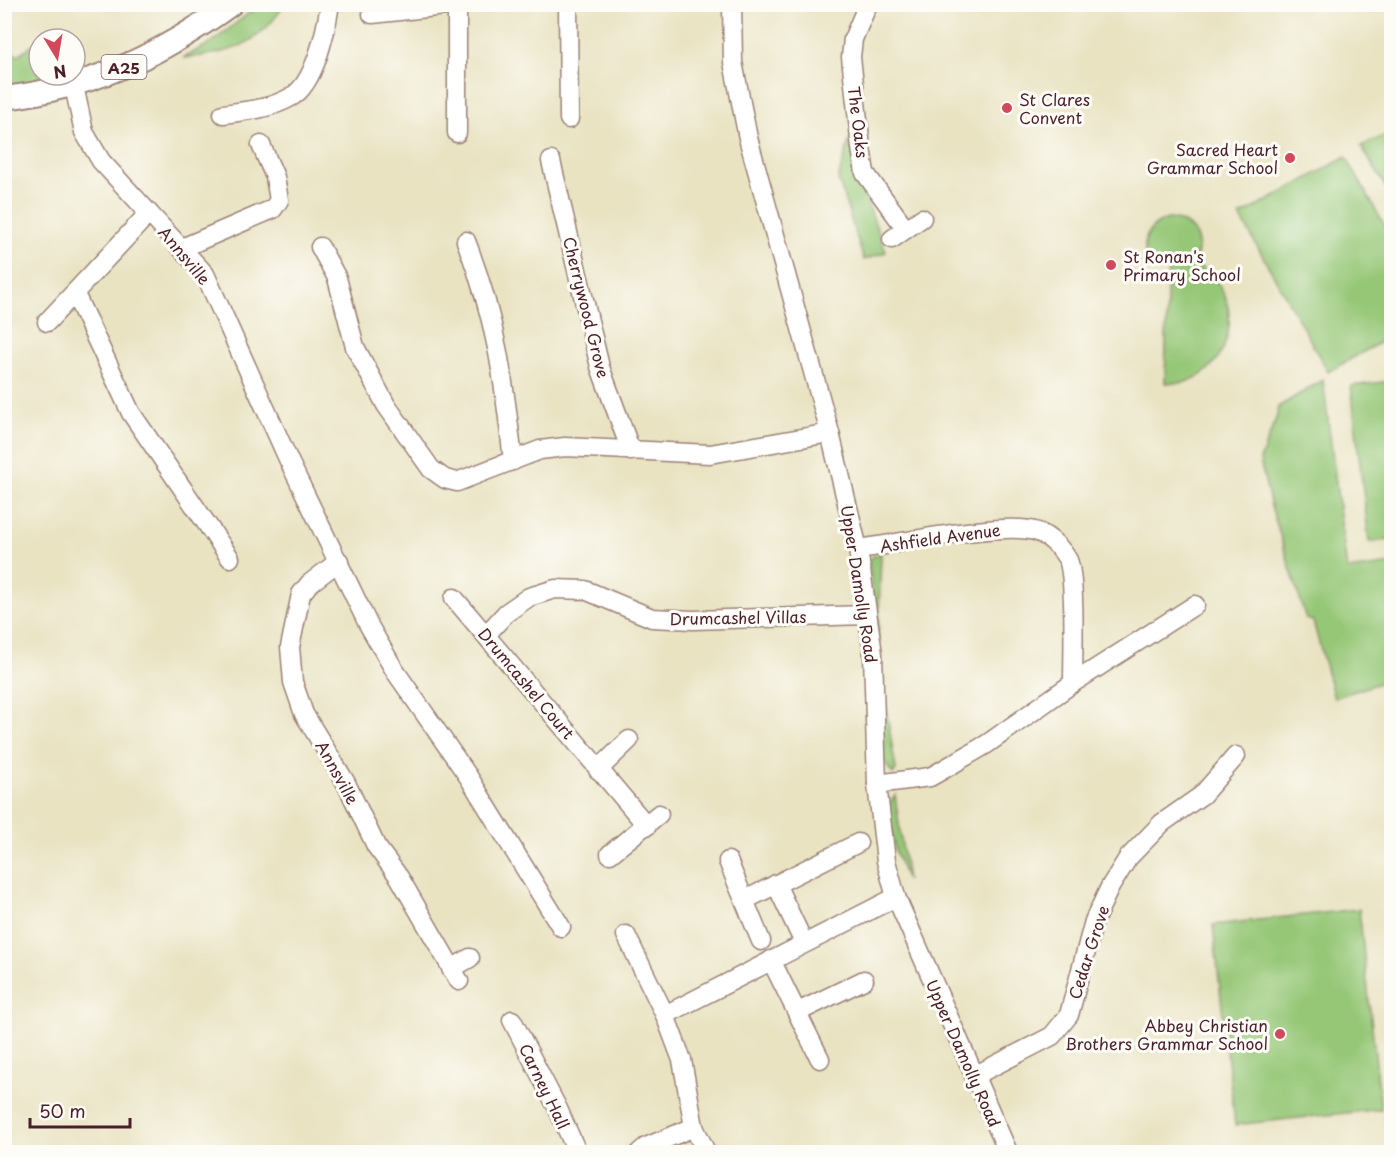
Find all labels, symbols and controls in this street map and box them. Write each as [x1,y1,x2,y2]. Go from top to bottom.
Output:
north arrow [27,27,87,87]
road number: A25 [102,55,146,79]
text: N [52,60,69,86]
street label: The Oaks [843,85,875,159]
place label: St Clares Convent [1019,87,1090,129]
marker: St Clares Convent [1000,101,1014,115]
place label: Sacred Heart Grammar School [1147,137,1278,179]
marker: Sacred Heart Grammar School [1283,151,1297,165]
street label: Annsville [153,221,217,290]
street label: Cherrywood Grove [558,234,616,380]
place label: St Ronan's Primary School [1123,244,1241,286]
marker: St Ronan's Primary School [1104,258,1118,272]
street label: Upper Damolly Road [836,503,884,665]
street label: Ashfield Avenue [878,517,1002,557]
street label: Drumcashel Villas [669,604,807,630]
street label: Drumcashel Court [473,622,581,744]
street label: Annsville [311,736,366,809]
street label: Cedar Grove [1062,902,1114,1002]
street label: Upper Damolly Road [921,975,1007,1131]
place label: Abbey Christian Brothers Grammar School [1065,1013,1268,1055]
marker: Abbey Christian Brothers Grammar School [1273,1027,1287,1041]
street label: Carney Hall [514,1039,576,1133]
scale bar [30,1091,130,1129]
text: 50 m [39,1097,86,1124]

